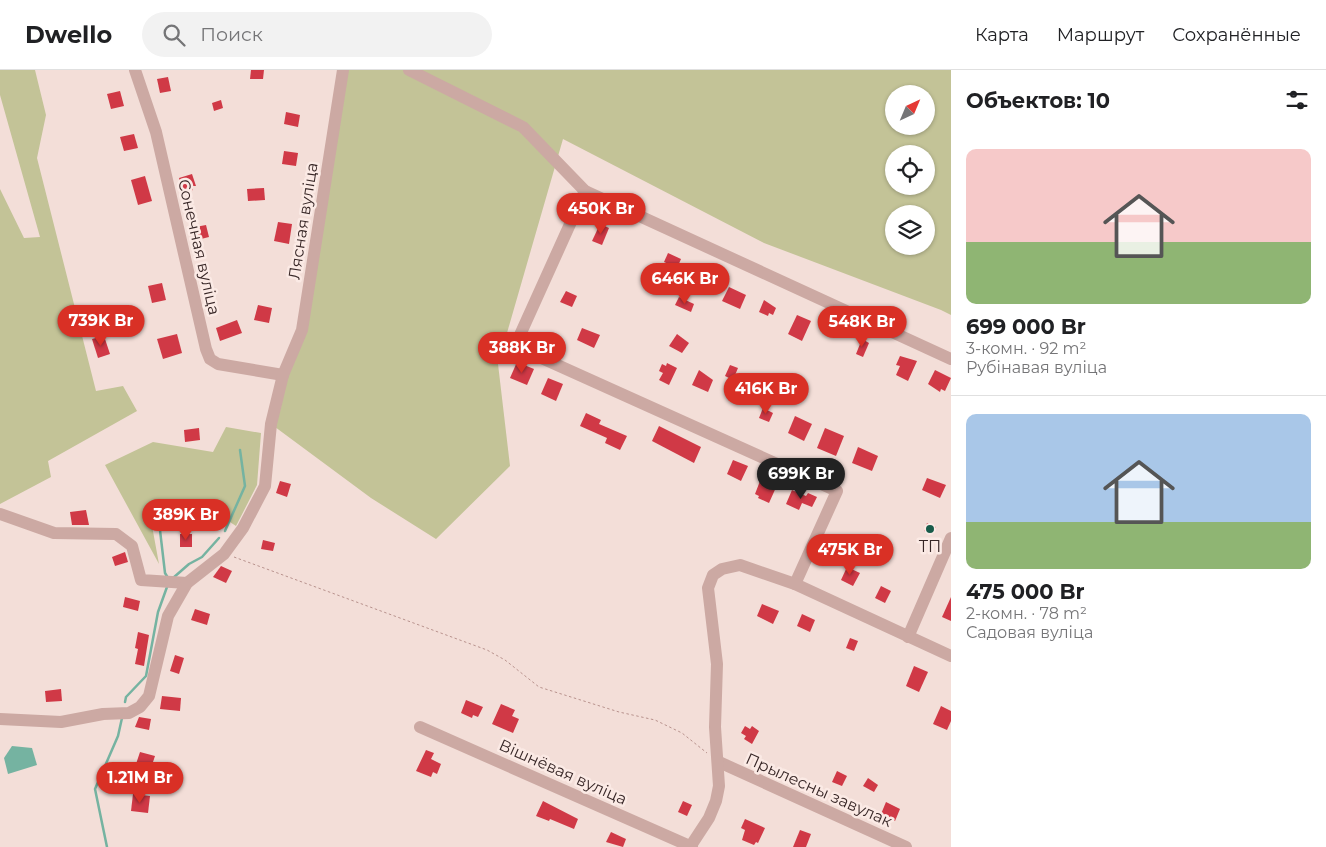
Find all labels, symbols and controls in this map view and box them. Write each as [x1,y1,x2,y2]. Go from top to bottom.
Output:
search box [142,12,492,57]
text: Dwello [25,20,112,49]
icon: search [160,21,188,49]
text: Поиск [200,23,263,46]
text: Карта [975,24,1029,46]
text: Маршрут [1057,24,1144,46]
text: Сохранённые [1172,24,1301,46]
north arrow [885,85,935,135]
map controls [885,85,935,255]
icon: filters [1283,86,1311,114]
text: Объектов: 10 [966,88,1110,113]
button: locate [885,145,935,195]
street label: Лясная вуліца [284,161,322,281]
street label: Сонечная вуліца [174,177,224,317]
icon: home [1094,181,1184,271]
pin: 450K Br [555,192,647,235]
text: 450K Br [568,199,634,218]
button: layers [885,205,935,255]
pin: 646K Br [639,262,731,305]
text: 646K Br [652,269,718,288]
pin: 739K Br [55,304,147,347]
pin: 548K Br [816,306,908,348]
text: 739K Br [69,311,133,330]
text: 548K Br [829,312,895,331]
text: 699 000 Br [966,314,1086,339]
pin: 388K Br [476,332,568,374]
text: 388K Br [489,338,555,357]
text: 3-комн. · 92 m² [966,339,1086,358]
text: Рубінавая вуліца [966,358,1107,377]
pin: 416K Br [720,372,812,415]
text: 416K Br [735,379,797,398]
icon: home [1094,447,1184,537]
pin: 699K Br [755,458,847,500]
text: 699K Br [768,464,834,483]
pin: 389K Br [140,498,232,541]
text: 389K Br [153,505,219,524]
marker: ТП [924,523,936,535]
pin: 475K Br [804,534,896,576]
place label: ТП [919,537,941,556]
text: 475K Br [817,540,883,559]
text: 475 000 Br [966,579,1085,604]
text: 2-комн. · 78 m² [966,604,1087,623]
text: Садовая вуліца [966,623,1093,642]
street label: Вішнёвая вуліца [496,735,630,809]
street label: Прылесны завулак [743,749,896,831]
pin: 1.21M Br [88,762,192,804]
text: 1.21M Br [107,768,173,787]

